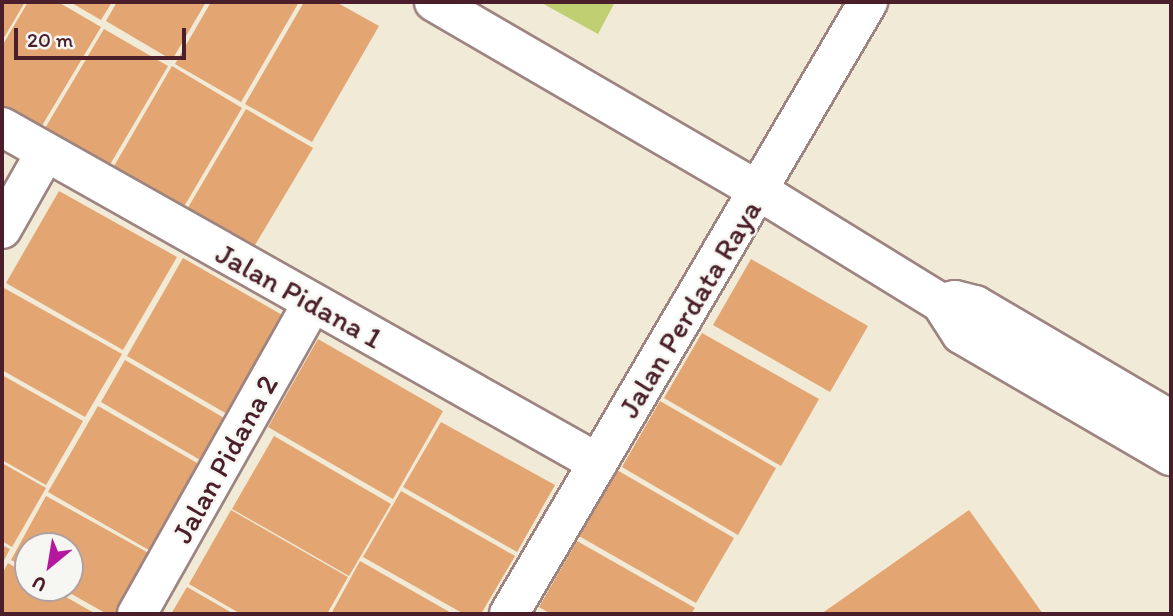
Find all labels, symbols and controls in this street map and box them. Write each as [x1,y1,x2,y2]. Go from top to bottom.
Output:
scale bar [18,14,189,58]
text: 20 m [27,27,73,52]
street label: Jalan Perdata Raya [612,195,768,423]
street label: Jalan Pidana 1 [210,236,388,356]
street label: Jalan Pidana 2 [164,369,286,549]
north arrow [14,532,84,602]
text: U [28,571,50,597]

